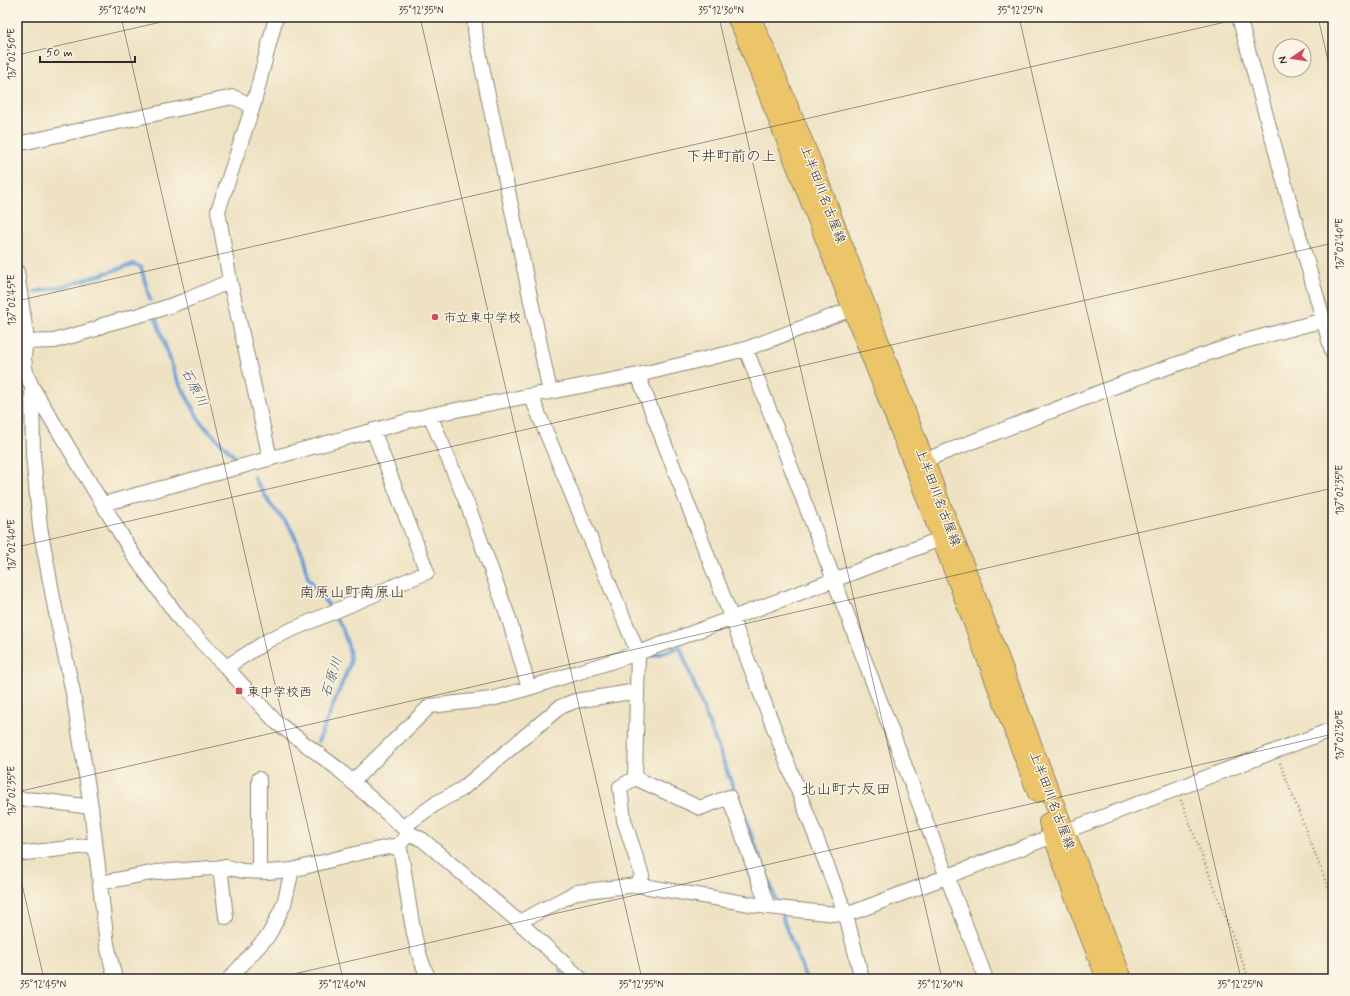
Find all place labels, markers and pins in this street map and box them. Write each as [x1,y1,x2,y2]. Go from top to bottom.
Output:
place label: 市立東中学校 [443,310,521,327]
marker: 市立東中学校 [430,312,440,322]
place label: 東中学校西 [247,684,312,701]
marker: 東中学校西 [234,686,244,696]

